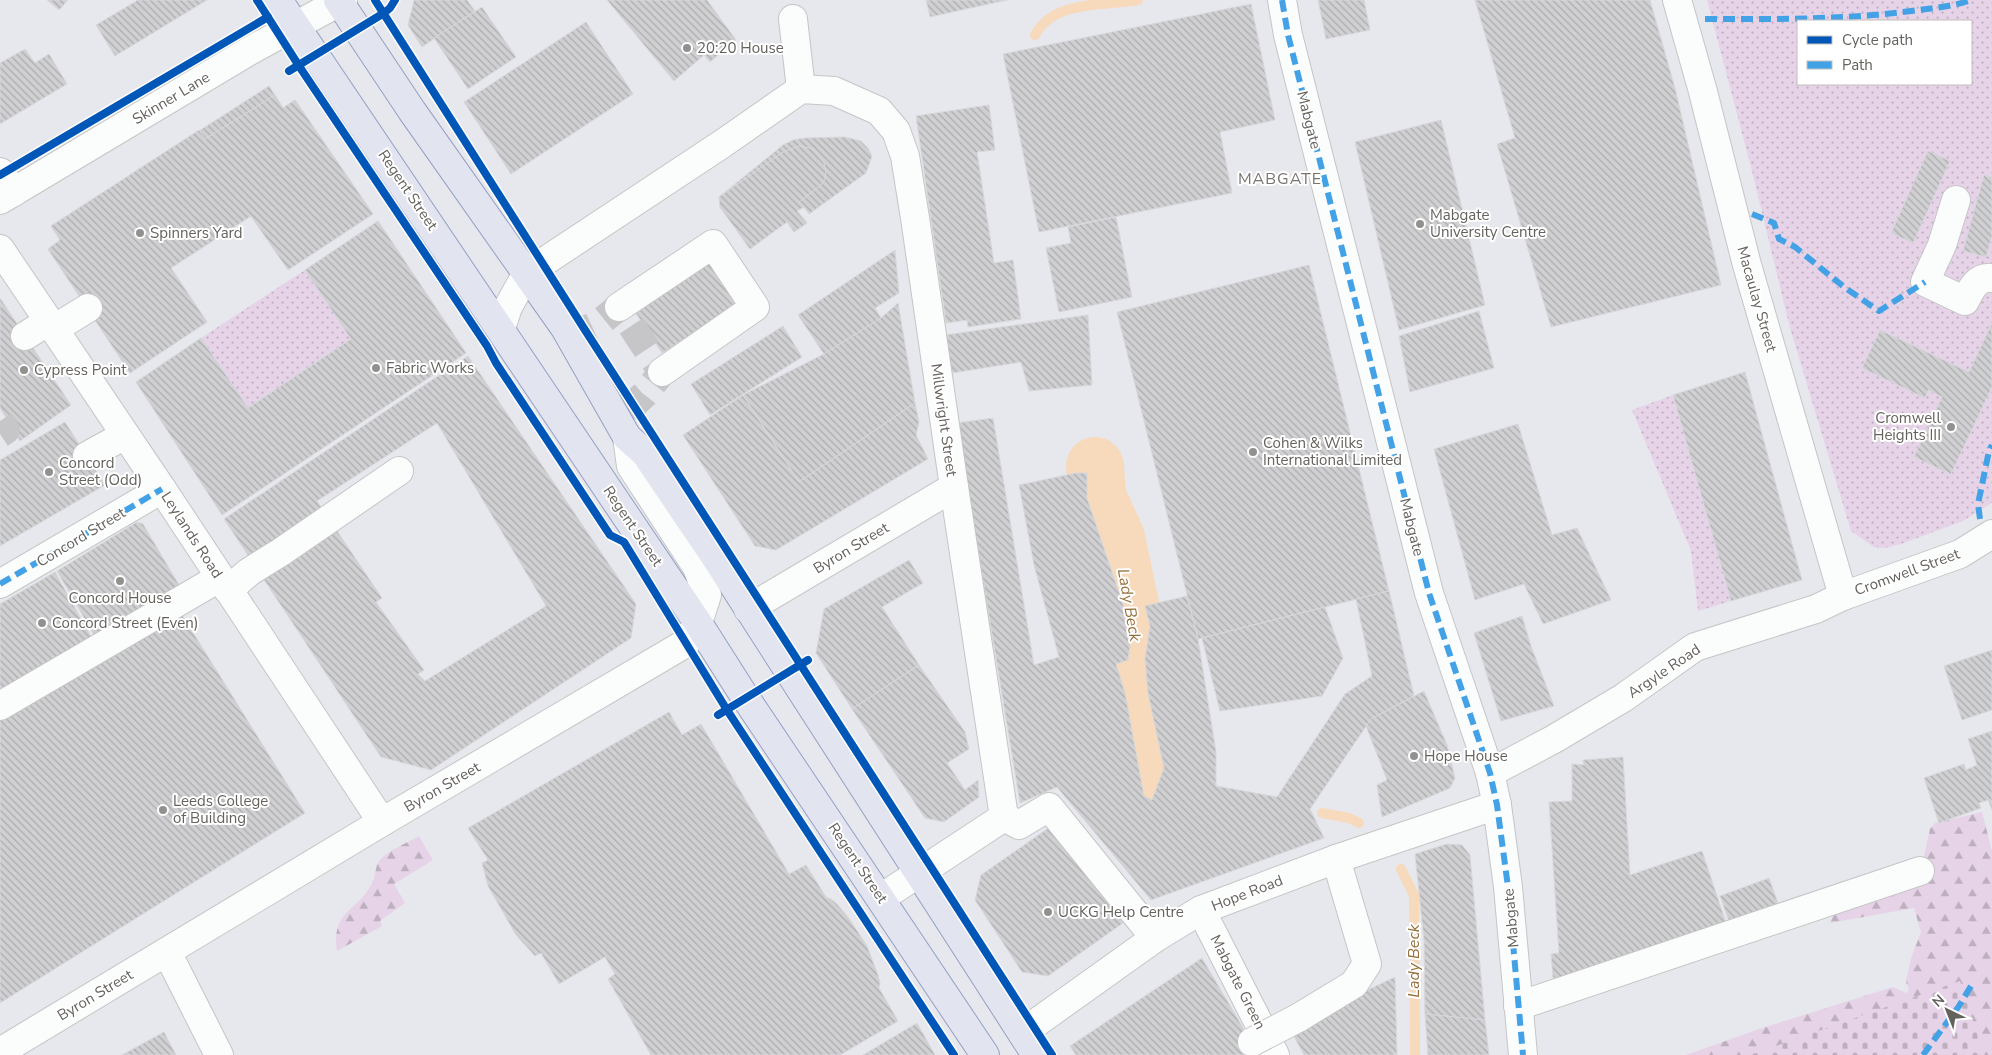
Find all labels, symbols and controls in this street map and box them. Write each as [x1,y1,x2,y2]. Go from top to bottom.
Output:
legend [1797,20,1972,85]
text: Cycle path [1842,30,1913,50]
place label: 20:20 House [697,38,784,58]
marker: 20:20 House [681,42,693,54]
text: Path [1842,55,1873,75]
street label: Skinner Lane [129,67,213,129]
street label: Mabgate [1292,89,1326,151]
street label: Regent Street [374,146,443,235]
district label: MABGATE [1238,168,1322,190]
place label: Mabgate University Centre [1430,205,1546,242]
marker: Mabgate University Centre [1414,218,1426,230]
place label: Spinners Yard [150,223,243,243]
marker: Spinners Yard [134,227,146,239]
street label: Macaulay Street [1732,244,1782,355]
place label: Fabric Works [386,358,474,378]
place label: Cypress Point [34,360,127,380]
marker: Fabric Works [370,362,382,374]
street label: Millwright Street [926,362,962,478]
marker: Cypress Point [18,364,30,376]
place label: Cromwell Heights III [1873,408,1942,445]
marker: Cromwell Heights III [1945,421,1957,433]
place label: Cohen & Wilks International Limited [1263,433,1402,470]
marker: Cohen & Wilks International Limited [1247,446,1259,458]
place label: Concord Street (Odd) [59,453,142,490]
marker: Concord Street (Odd) [43,466,55,478]
street label: Regent Street [599,482,668,571]
street label: Leylands Road [157,488,227,582]
street label: Mabgate [1395,496,1429,558]
street label: Concord Street [33,502,130,571]
street label: Byron Street [810,517,893,578]
street label: Cromwell Street [1852,543,1963,600]
water label: Lady Beck [1112,567,1146,644]
marker: Concord House [114,575,126,587]
place label: Concord House [69,588,171,608]
place label: Concord Street (Even) [52,613,198,633]
marker: Concord Street (Even) [36,617,48,629]
street label: Argyle Road [1624,639,1704,703]
place label: Hope House [1424,746,1508,766]
marker: Hope House [1408,750,1420,762]
street label: Byron Street [400,757,484,817]
place label: Leeds College of Building [173,791,268,828]
marker: Leeds College of Building [157,804,169,816]
street label: Regent Street [824,819,893,908]
street label: Hope Road [1208,870,1286,916]
street label: Mabgate [1498,888,1524,948]
place label: UCKG Help Centre [1058,902,1184,922]
marker: UCKG Help Centre [1042,906,1054,918]
water label: Lady Beck [1403,923,1425,998]
street label: Mabgate Green [1206,931,1270,1033]
street label: Byron Street [54,964,137,1025]
north arrow [1922,985,1972,1035]
text: N [1928,990,1949,1011]

